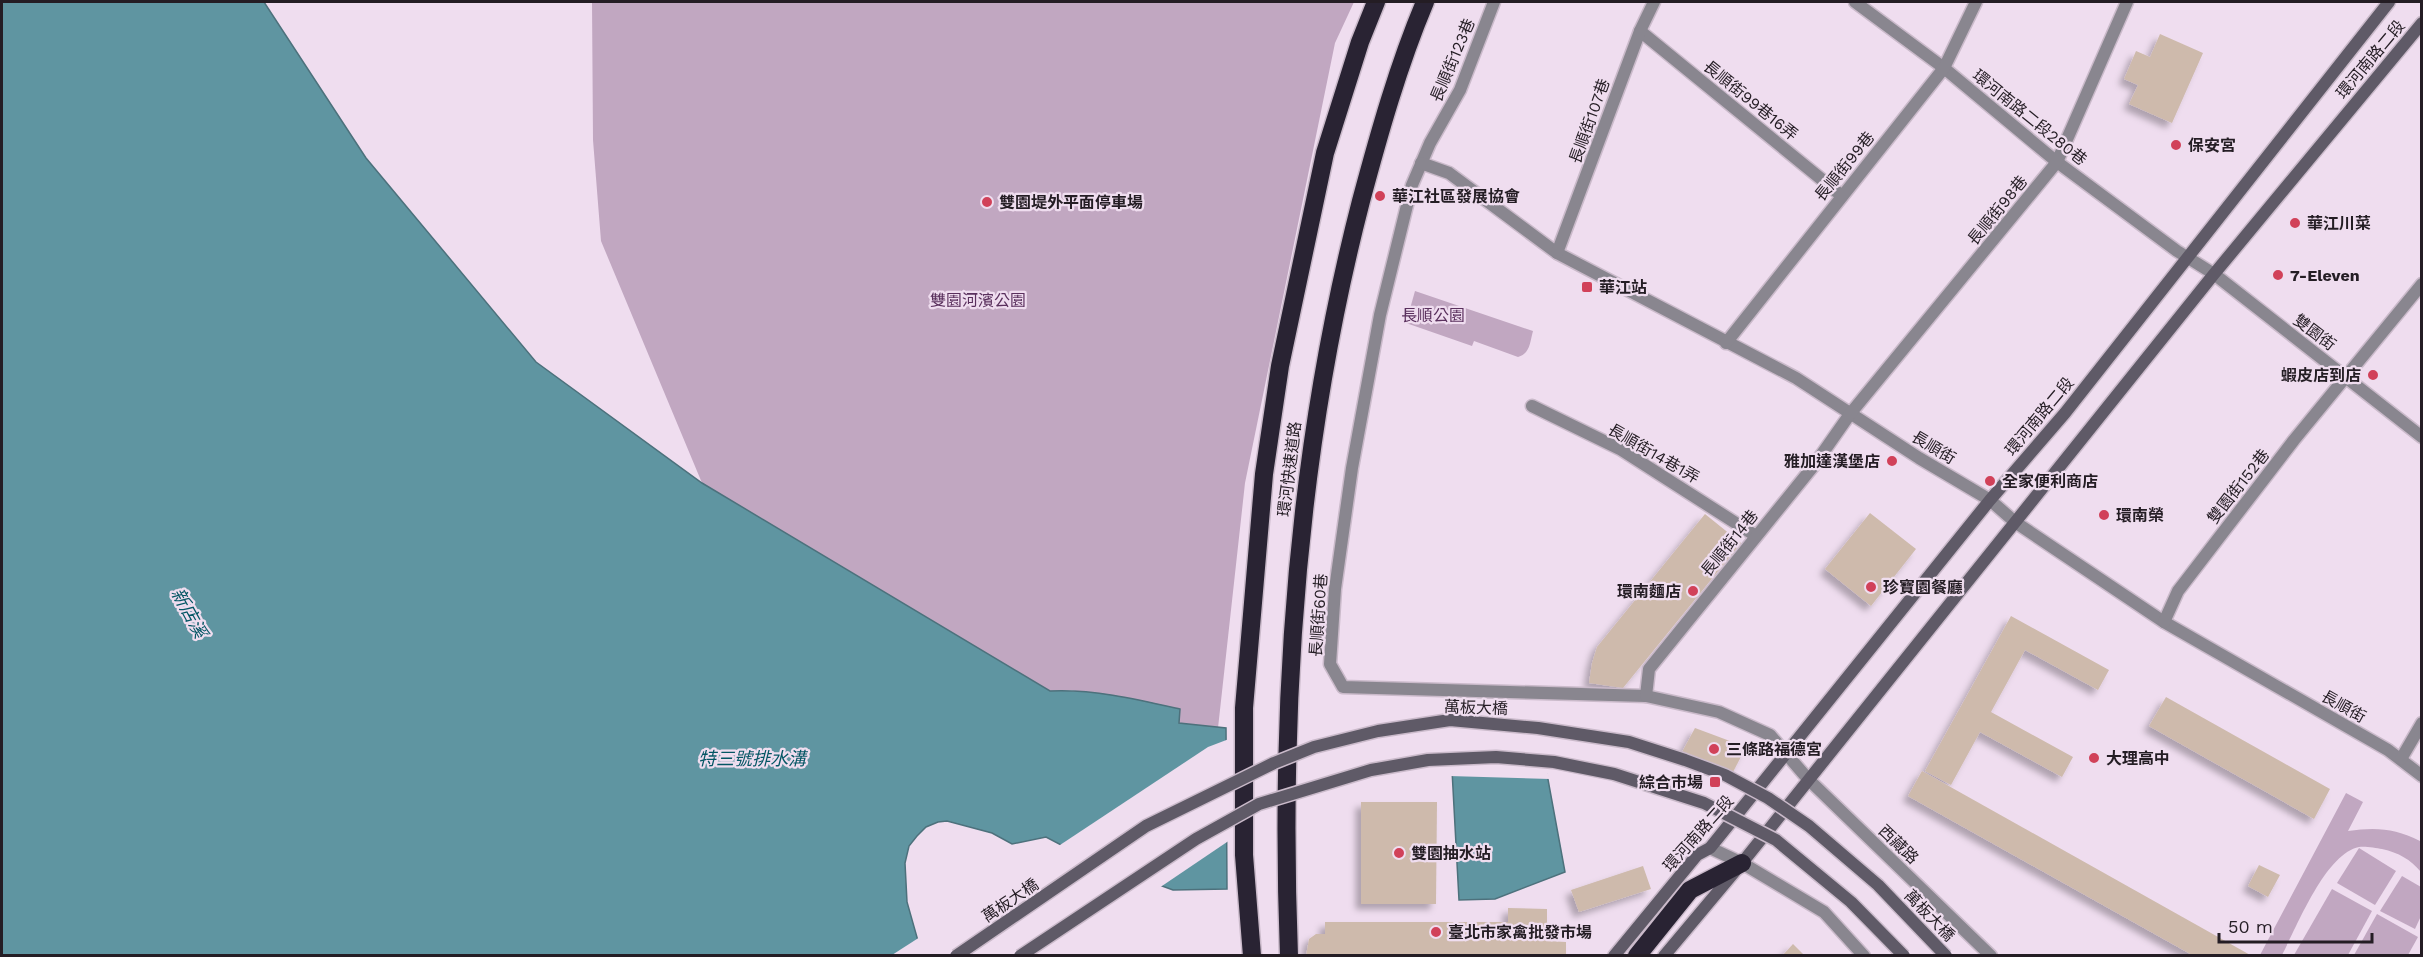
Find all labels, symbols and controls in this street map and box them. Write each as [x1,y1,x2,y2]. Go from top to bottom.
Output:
street label: 長順街123巷 [1426,16,1479,105]
street label: 環河南路二段 [2332,16,2409,102]
street label: 長順街99巷16弄 [1700,57,1802,144]
street label: 環河南路二段280巷 [1969,66,2091,169]
street label: 長順街107巷 [1565,76,1614,166]
street label: 長順街99巷 [1811,128,1878,205]
place label: 保安宮 [2188,136,2236,155]
marker: 保安宮 [2169,138,2183,152]
street label: 長順街98巷 [1964,172,2031,249]
place label: 華江社區發展協會 [1392,187,1520,206]
marker: 華江社區發展協會 [1373,189,1387,203]
place label: 雙園堤外平面停車場 [999,193,1143,212]
marker: 雙園堤外平面停車場 [980,195,994,209]
place label: 華江川菜 [2307,214,2371,233]
marker: 華江川菜 [2288,216,2302,230]
place label: 7-Eleven [2290,266,2360,285]
marker: 7-Eleven [2271,268,2285,282]
place label: 華江站 [1599,278,1647,297]
marker: 華江站 [1580,280,1594,294]
park label: 雙園河濱公園 [930,291,1026,310]
park label: 長順公園 [1401,306,1465,325]
street label: 雙園街 [2290,310,2340,354]
place label: 蝦皮店到店 [2281,366,2361,385]
marker: 蝦皮店到店 [2366,368,2380,382]
street label: 環河南路二段 [2001,373,2078,459]
street label: 環河快速道路 [1274,420,1305,518]
street label: 長順街14巷1弄 [1605,420,1703,487]
street label: 長順街 [1908,427,1959,468]
street label: 雙園街152巷 [2204,445,2273,527]
place label: 雅加達漢堡店 [1784,452,1880,471]
marker: 雅加達漢堡店 [1885,454,1899,468]
place label: 全家便利商店 [2002,472,2098,491]
marker: 全家便利商店 [1983,474,1997,488]
street label: 長順街14巷 [1697,506,1762,580]
place label: 環南榮 [2116,506,2164,525]
marker: 環南榮 [2097,508,2111,522]
street label: 長順街60巷 [1306,573,1331,657]
place label: 珍寶園餐廳 [1883,578,1963,597]
marker: 珍寶園餐廳 [1864,580,1878,594]
place label: 環南麵店 [1617,582,1681,601]
water label: 新店溪 [167,584,213,644]
marker: 環南麵店 [1686,584,1700,598]
street label: 長順街 [2318,686,2369,726]
street label: 萬板大橋 [1444,697,1508,718]
place label: 三條路福德宮 [1726,740,1822,759]
marker: 三條路福德宮 [1707,742,1721,756]
water label: 特三號排水溝 [698,748,809,769]
place label: 大理高中 [2106,749,2170,768]
marker: 大理高中 [2087,751,2101,765]
place label: 綜合市場 [1639,773,1703,792]
marker: 綜合市場 [1708,775,1722,789]
street label: 環河南路二段 [1659,791,1738,875]
street label: 西藏路 [1875,821,1923,868]
place label: 雙園抽水站 [1411,844,1491,863]
marker: 雙園抽水站 [1392,846,1406,860]
street label: 萬板大橋 [978,875,1042,926]
street label: 萬板大橋 [1901,886,1959,945]
scale bar [2219,906,2372,944]
text: 50 m [2228,916,2273,937]
place label: 臺北市家禽批發市場 [1448,923,1592,942]
marker: 臺北市家禽批發市場 [1429,925,1443,939]

